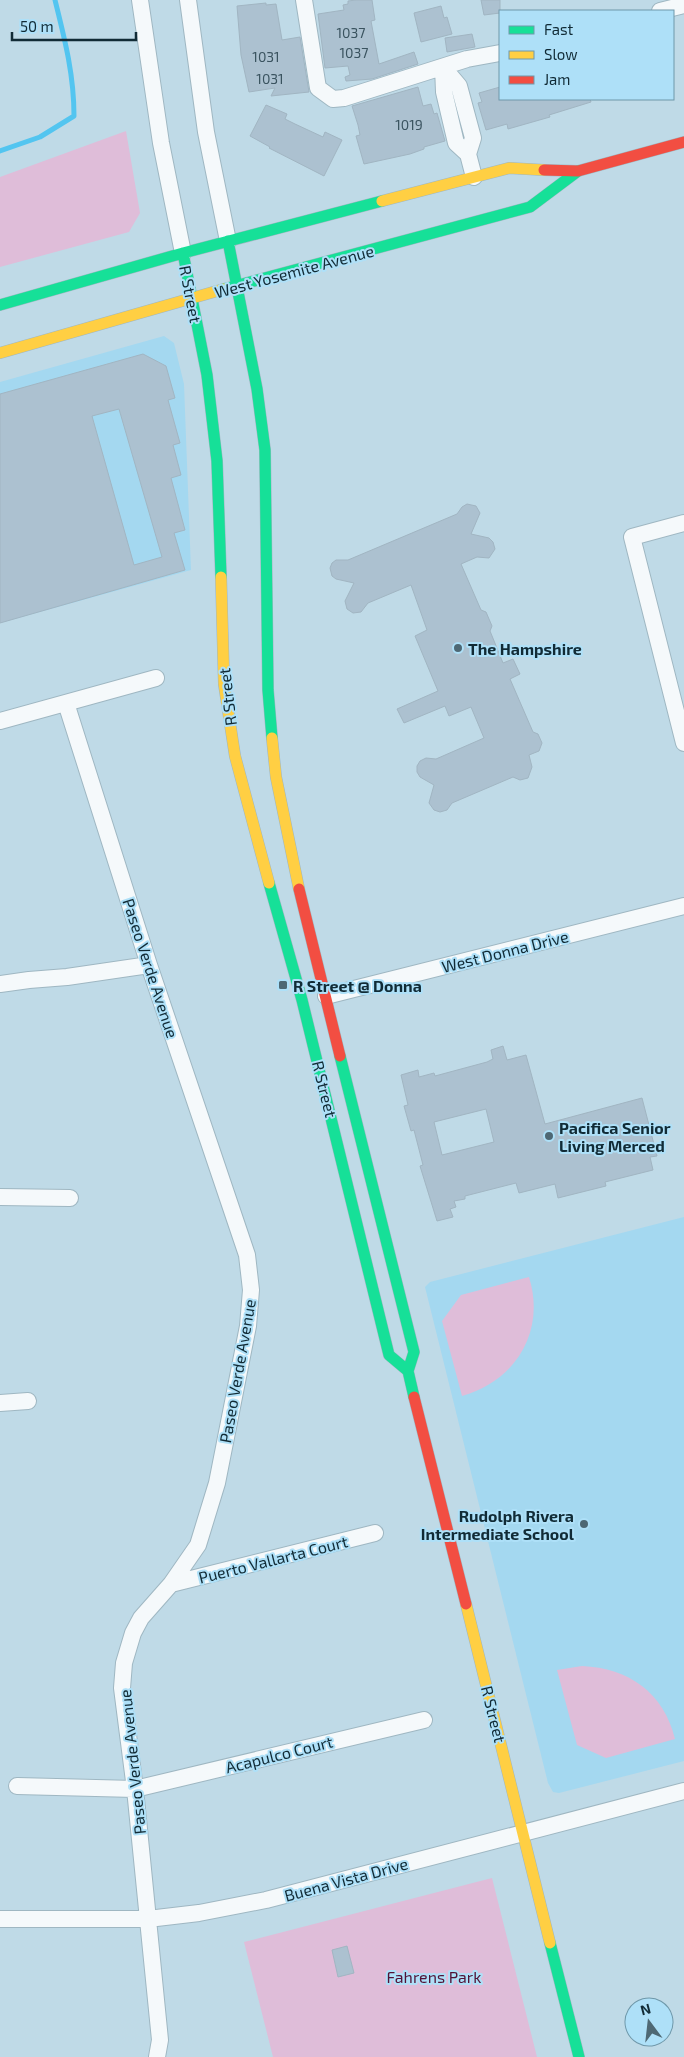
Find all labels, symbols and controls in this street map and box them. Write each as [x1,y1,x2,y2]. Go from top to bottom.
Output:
scale bar [12,10,136,42]
legend [499,10,674,100]
text: 50 m [20,17,54,35]
text: Fast [544,20,574,38]
house number: 1037 [337,24,365,41]
house number: 1037 [340,44,368,61]
text: Slow [544,45,578,63]
house number: 1031 [252,48,280,65]
house number: 1031 [256,70,284,87]
text: Jam [544,70,570,88]
house number: 1019 [395,116,423,133]
street label: West Yosemite Avenue [212,241,376,301]
street label: R Street [176,264,206,324]
place label: The Hampshire [468,639,582,658]
marker: The Hampshire [452,642,464,654]
street label: R Street [214,667,240,727]
street label: Paseo Verde Avenue [119,896,183,1040]
street label: West Donna Drive [440,926,570,976]
place label: R Street @ Donna [293,976,422,995]
marker: R Street @ Donna [277,979,289,991]
street label: R Street [309,1059,341,1119]
place label: Pacifica Senior Living Merced [559,1118,671,1155]
marker: Pacifica Senior Living Merced [543,1130,555,1142]
street label: Paseo Verde Avenue [215,1298,259,1444]
place label: Rudolph Rivera Intermediate School [421,1506,575,1543]
marker: Rudolph Rivera Intermediate School [578,1518,590,1530]
street label: Puerto Vallarta Court [196,1531,350,1587]
street label: R Street [478,1684,510,1744]
street label: Paseo Verde Avenue [115,1689,149,1835]
street label: Acapulco Court [223,1731,335,1777]
street label: Buena Vista Drive [282,1853,410,1905]
park label: Fahrens Park [387,1967,481,1986]
north arrow [624,1997,674,2047]
text: N [638,1999,653,2018]

